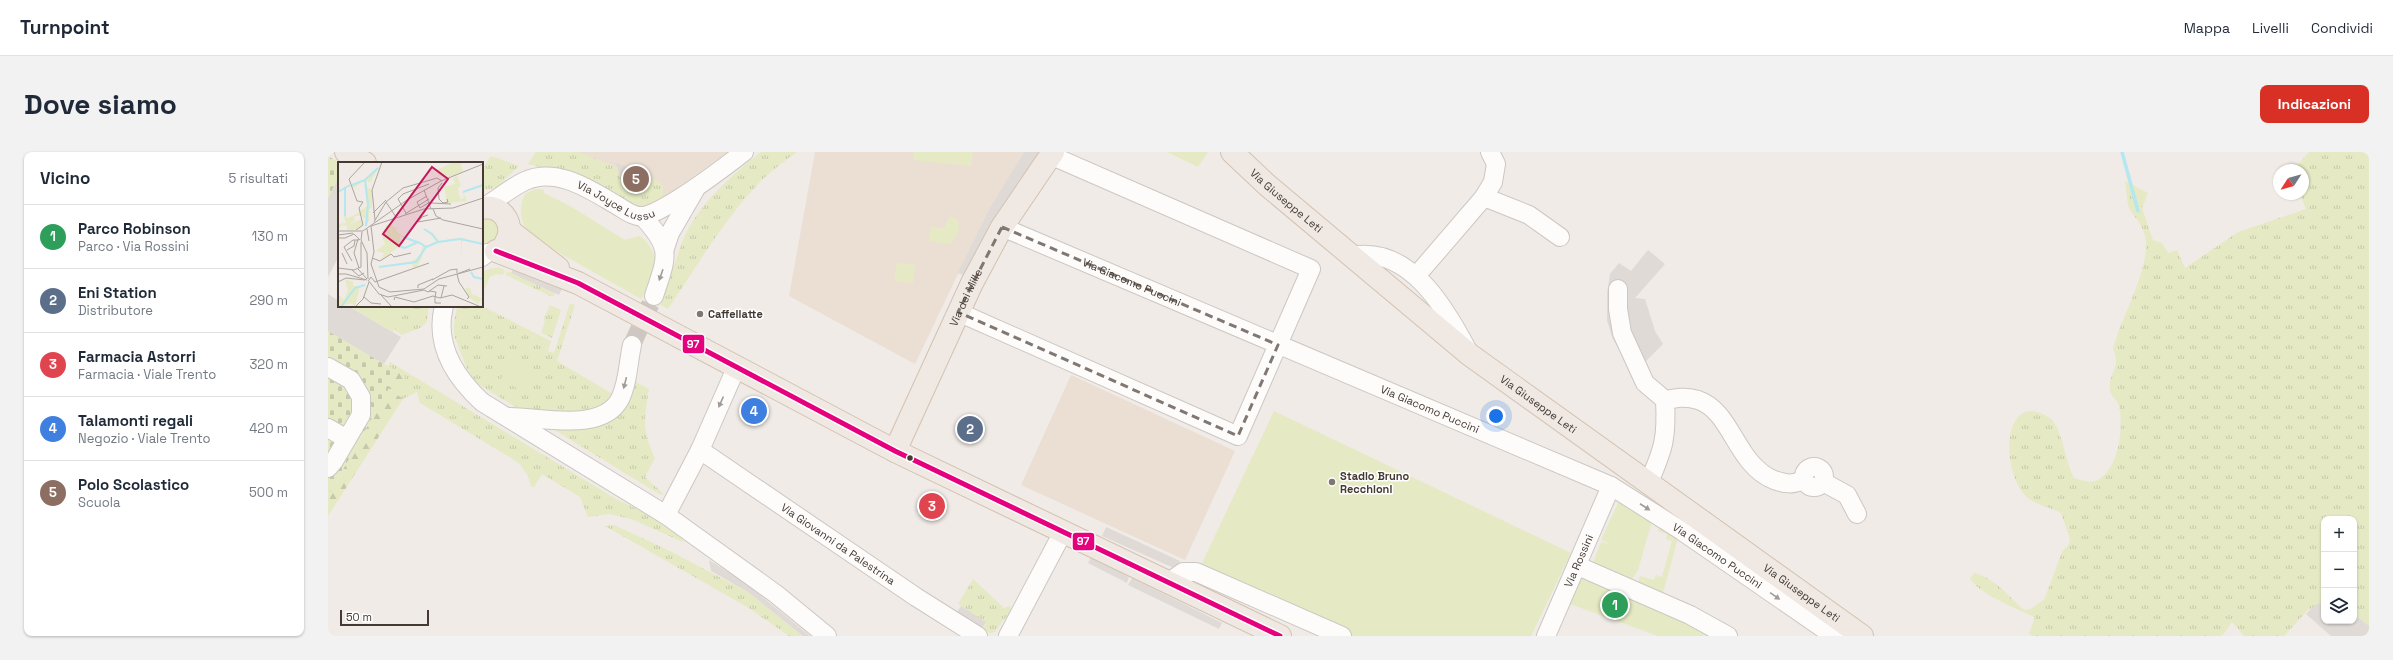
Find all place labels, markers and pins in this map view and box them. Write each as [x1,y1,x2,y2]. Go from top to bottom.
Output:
pin: 5 [623,164,649,194]
place label: Caffellatte [708,307,763,321]
marker: Caffellatte [695,309,705,319]
pin: 4 [741,396,767,426]
pin: 2 [957,414,983,444]
unlabelled marker [905,453,915,463]
place label: Stadio Bruno Recchioni [1340,469,1410,496]
marker: Stadio Bruno Recchioni [1327,477,1337,487]
pin: 3 [919,491,945,521]
pin: 1 [1602,590,1628,620]

